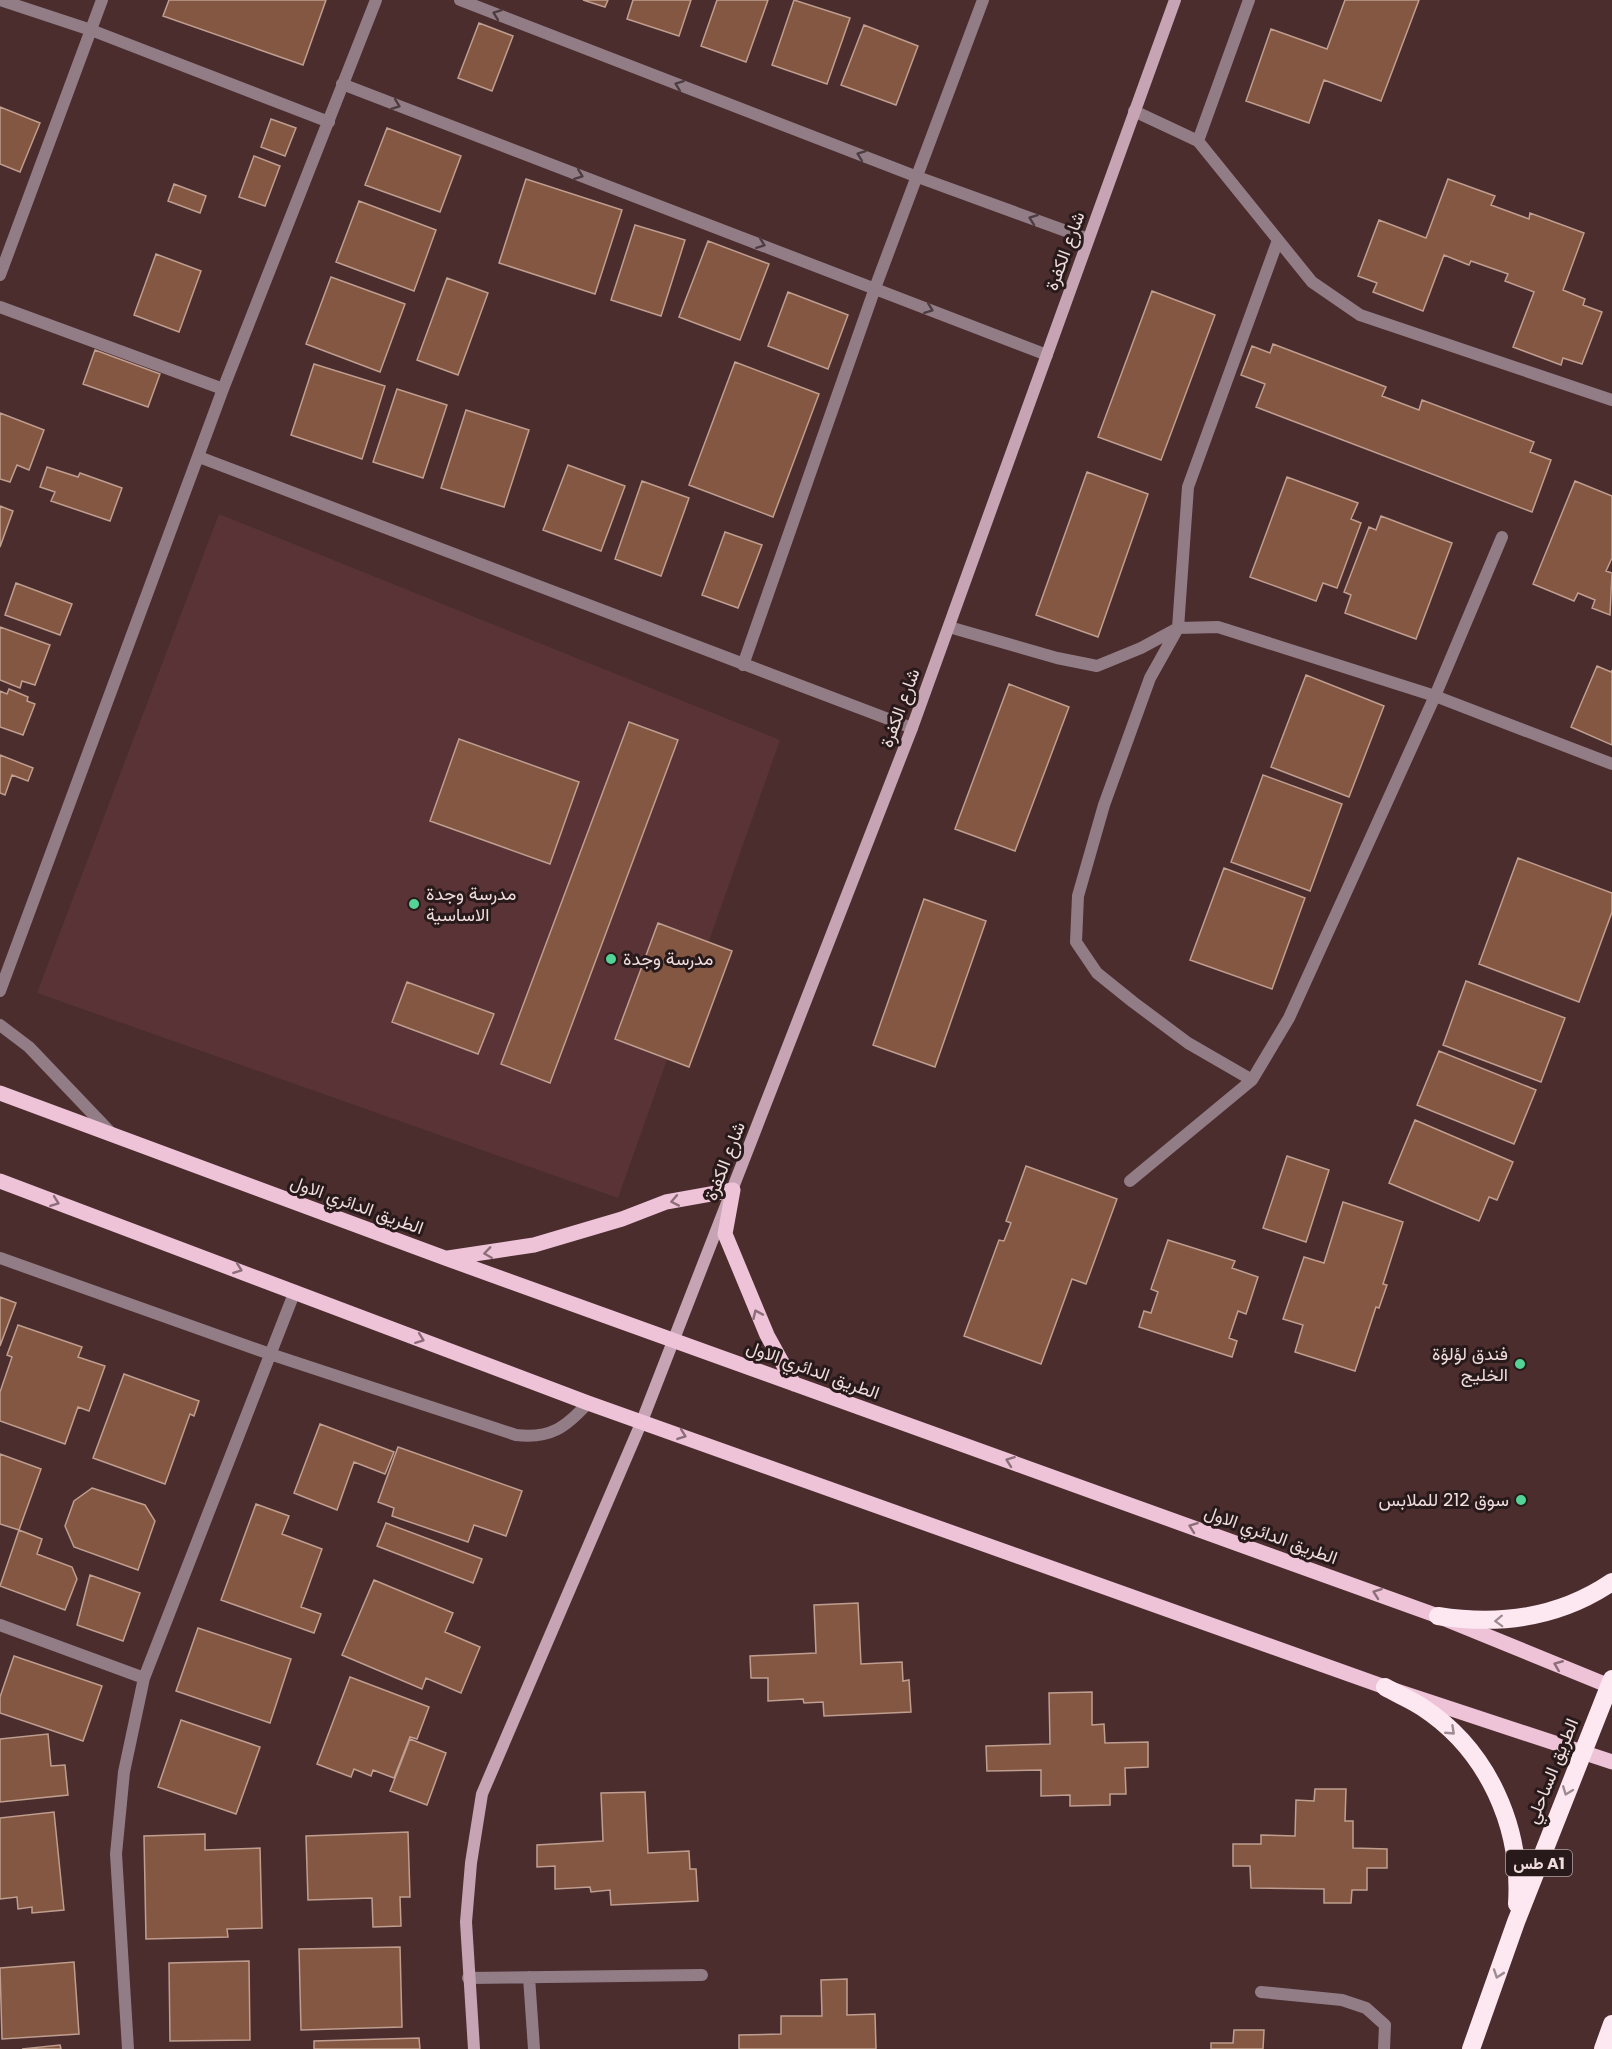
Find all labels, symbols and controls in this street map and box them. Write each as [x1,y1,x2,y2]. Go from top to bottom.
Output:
one-way arrow [492,9,503,22]
one-way arrow [674,80,685,92]
one-way arrow [390,98,401,110]
one-way arrow [856,150,867,162]
one-way arrow [573,167,583,180]
street label: شارع الكفرة [1039,208,1090,294]
one-way arrow [1029,214,1039,227]
one-way arrow [755,237,766,250]
one-way arrow [923,302,934,314]
street label: شارع الكفرة [874,665,925,751]
place label: مدرسة وجدة الاساسية [426,881,516,927]
marker: مدرسة وجدة الاساسية [407,897,421,911]
place label: مدرسة وجدة [623,946,713,971]
marker: مدرسة وجدة [604,952,618,966]
street label: شارع الكفرة [698,1118,751,1204]
street label: الطريق الدائري الاول [286,1169,427,1243]
one-way arrow [49,1194,60,1207]
one-way arrow [671,1194,681,1207]
one-way arrow [483,1246,493,1258]
one-way arrow [232,1262,243,1275]
one-way arrow [752,1309,764,1320]
one-way arrow [414,1331,425,1344]
street label: الطريق الدائري الاول [742,1334,883,1408]
place label: فندق لؤلؤة الخليج [1432,1341,1508,1387]
marker: فندق لؤلؤة الخليج [1513,1357,1527,1371]
one-way arrow [676,1428,686,1441]
one-way arrow [1005,1456,1016,1469]
place label: سوق 212 للملابس [1379,1487,1509,1512]
marker: سوق 212 للملابس [1514,1493,1528,1507]
street label: الطريق الدائري الاول [1200,1499,1341,1573]
one-way arrow [1188,1522,1199,1535]
one-way arrow [1372,1588,1382,1601]
one-way arrow [1494,1614,1503,1627]
one-way arrow [1553,1660,1564,1672]
street label: الطريق الساحلي [1519,1714,1587,1828]
one-way arrow [1444,1724,1455,1735]
one-way arrow [1562,1785,1574,1796]
road number: طس A1 [1506,1850,1572,1876]
one-way arrow [1492,1968,1505,1979]

